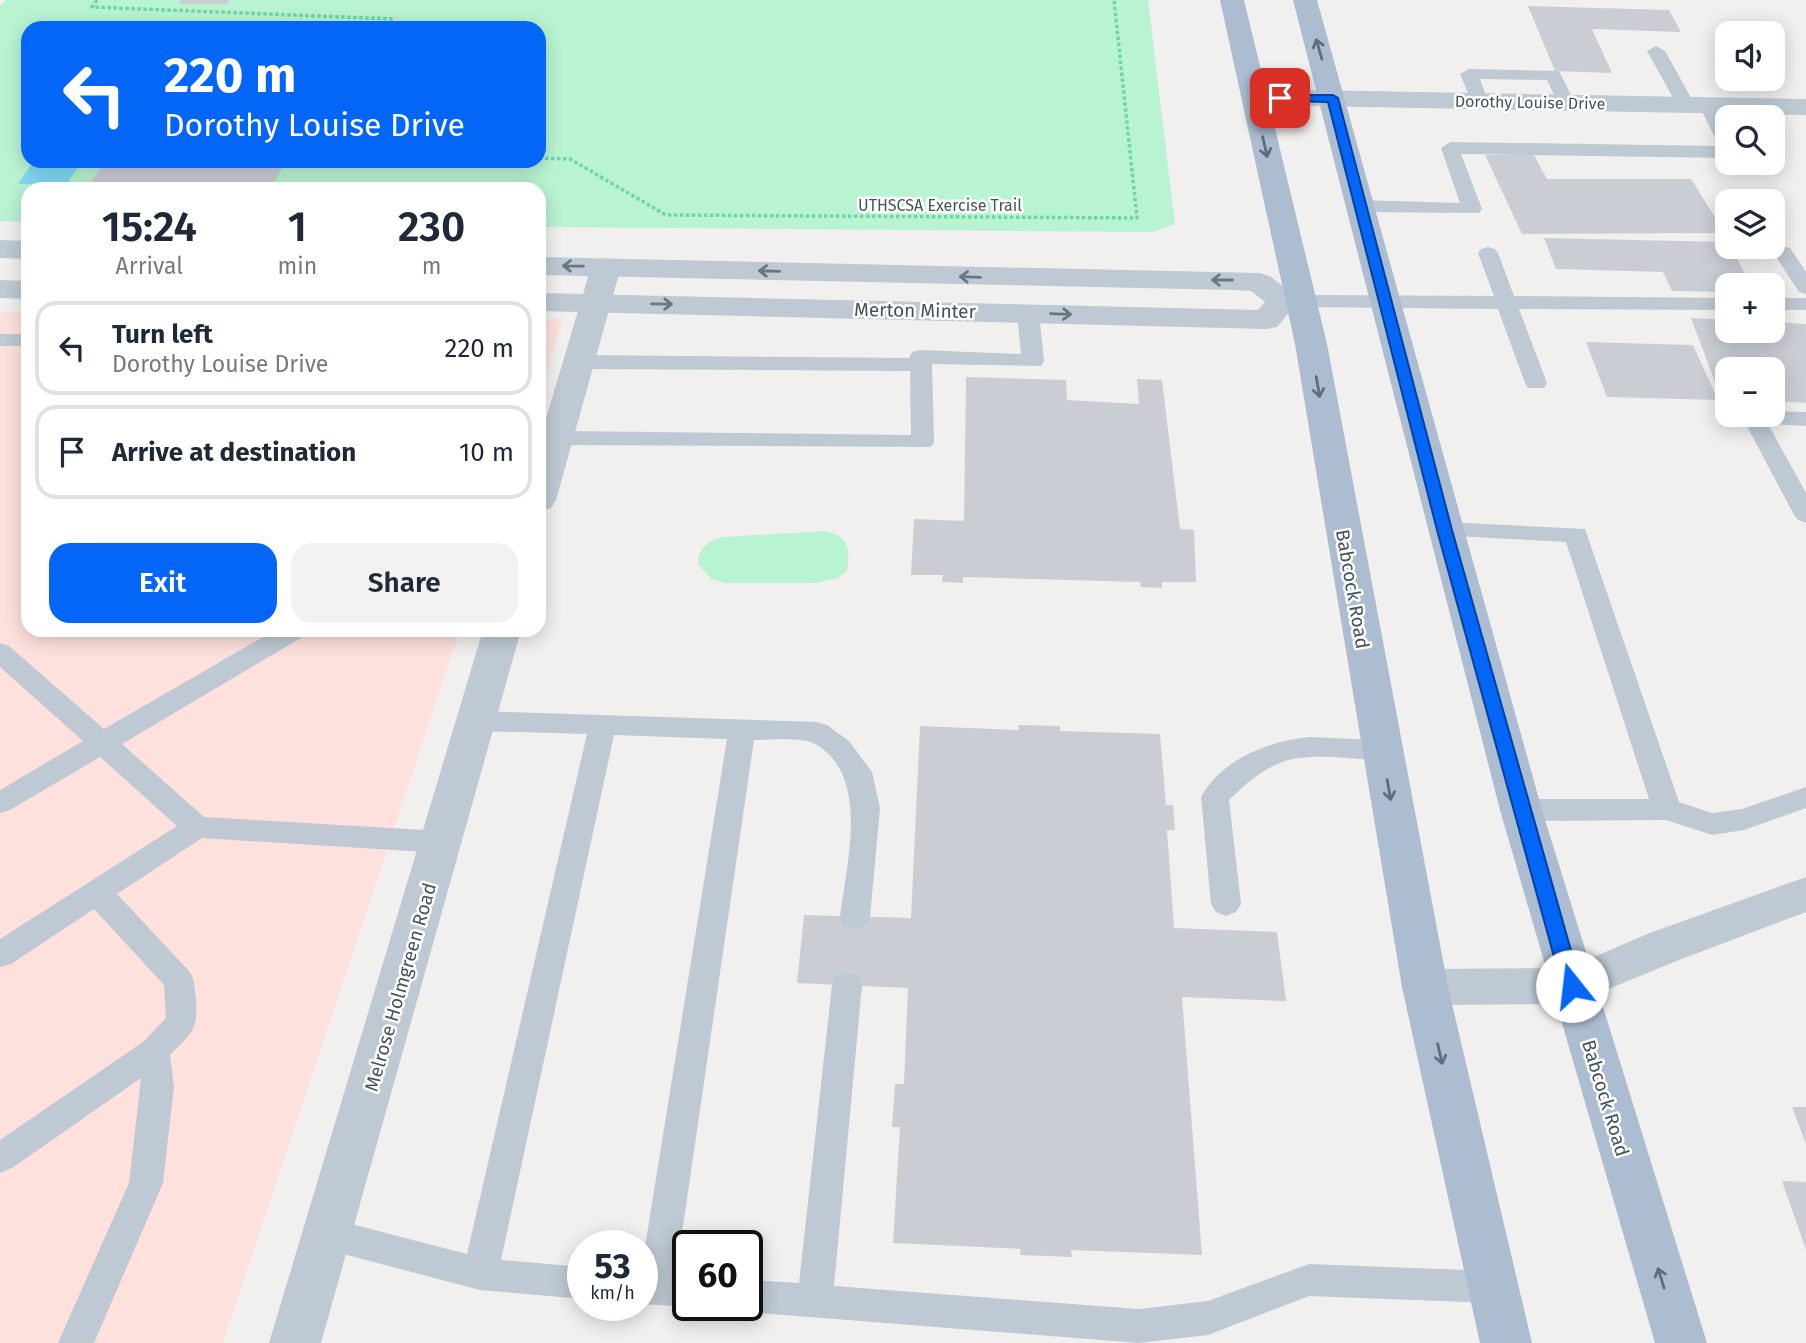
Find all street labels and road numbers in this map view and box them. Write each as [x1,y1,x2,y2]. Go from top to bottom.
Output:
street label: Dorothy Louise Drive [1455,92,1605,113]
street label: UTHSCSA Exercise Trail [858,196,1022,215]
street label: Merton Minter [854,298,977,323]
street label: Babcock Road [1331,528,1374,650]
street label: Melrose Holmgreen Road [360,880,441,1094]
street label: Babcock Road [1577,1037,1634,1159]

